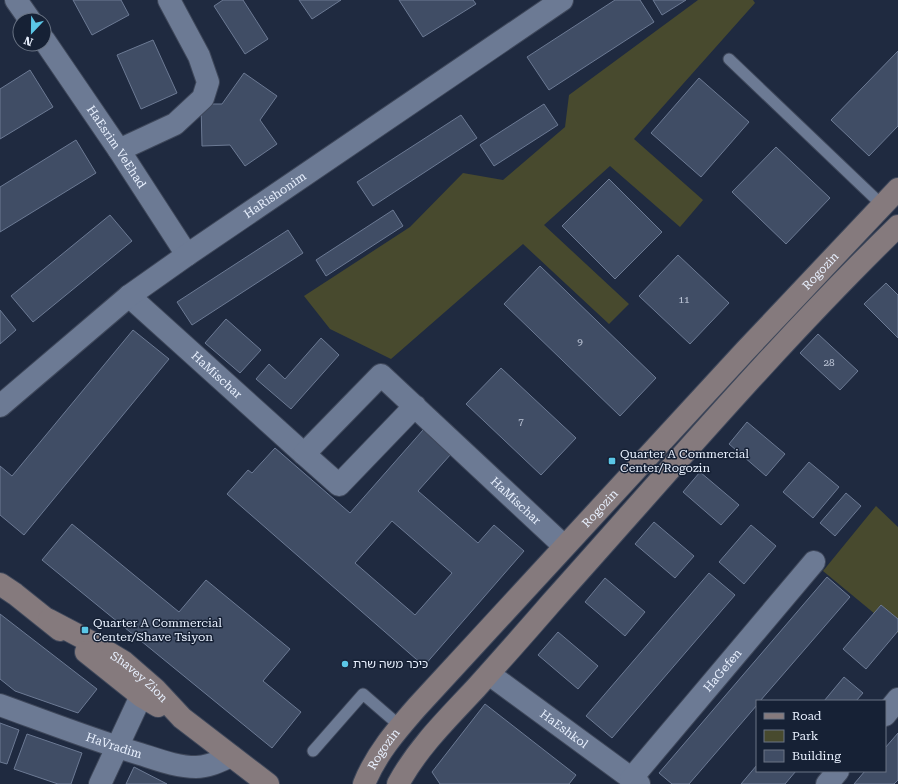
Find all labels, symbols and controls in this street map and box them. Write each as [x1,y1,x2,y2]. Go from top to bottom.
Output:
north arrow [12,12,52,52]
text: N [22,33,35,48]
street label: HaEsrim VeEhad [84,103,149,191]
street label: HaRishonim [241,169,309,221]
street label: Rogozin [799,249,842,293]
house number: 11 [678,294,690,305]
house number: 9 [577,336,583,347]
street label: HaMischar [188,349,245,402]
house number: 28 [823,357,835,368]
house number: 7 [518,416,524,427]
place label: Quarter A Commercial Center/Rogozin [620,447,749,475]
marker: Quarter A Commercial Center/Rogozin [607,456,617,466]
street label: HaMischar [488,474,544,528]
street label: Rogozin [579,486,621,530]
place label: Quarter A Commercial Center/Shave Tsiyon [93,616,222,644]
marker: Quarter A Commercial Center/Shave Tsiyon [80,625,90,635]
street label: HaGefen [701,646,745,695]
street label: Shavey Zion [108,648,171,705]
place label: כיכר משה שרת [353,657,428,671]
marker: כיכר משה שרת [340,659,350,669]
legend [756,700,886,772]
street label: HaEshkol [537,707,591,751]
text: Road [792,709,822,723]
street label: Rogozin [365,726,403,772]
text: Park [792,729,819,743]
street label: HaVradim [84,730,144,761]
text: Building [792,749,841,763]

